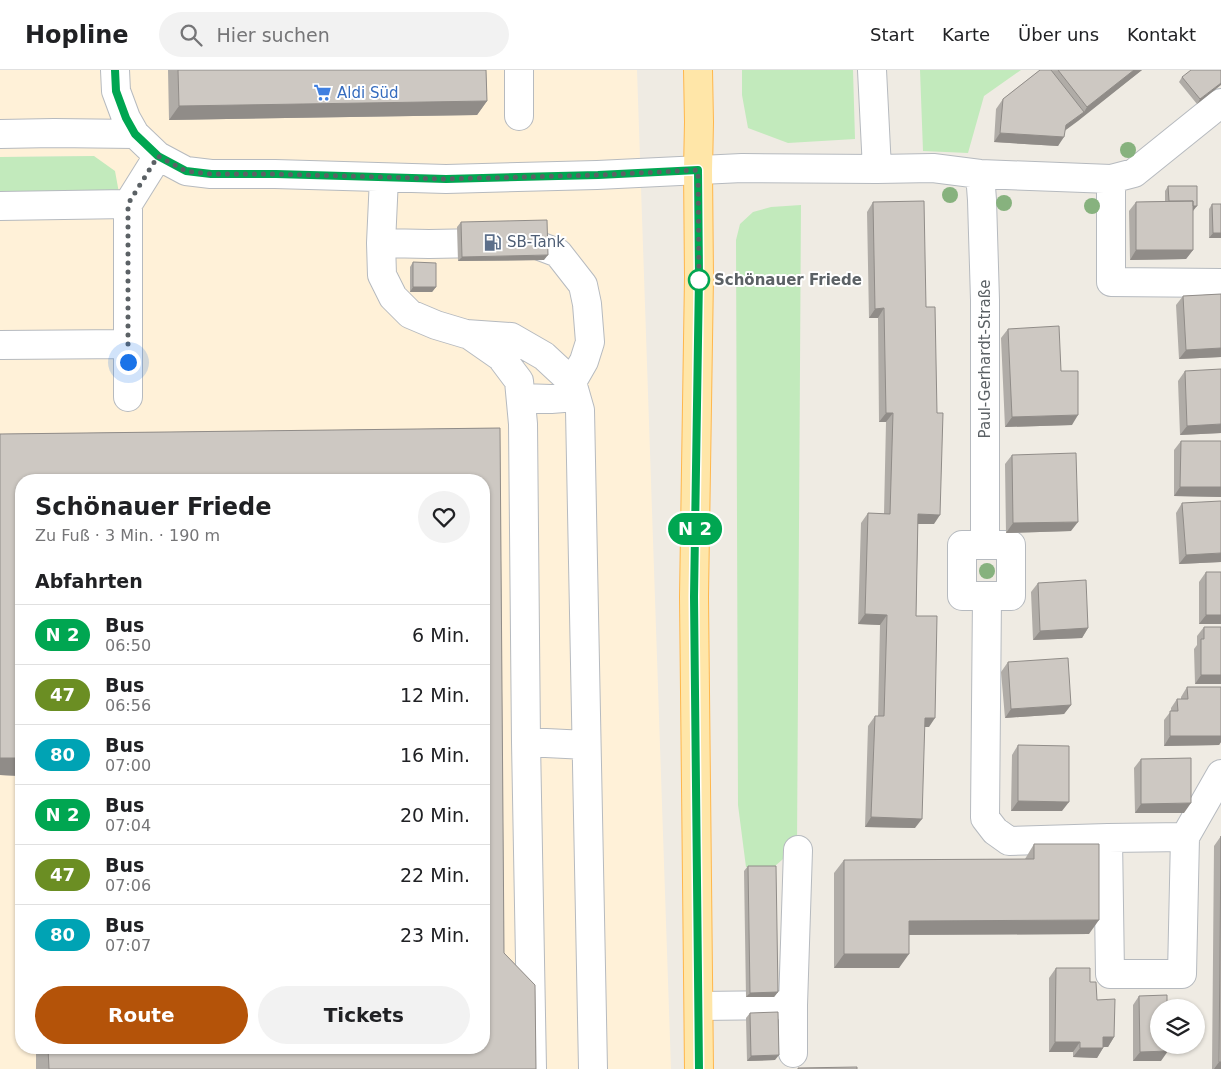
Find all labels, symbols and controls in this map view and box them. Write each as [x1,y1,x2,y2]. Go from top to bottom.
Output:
search box [159,12,509,57]
text: Hopline [25,21,129,49]
icon: search [177,21,205,49]
text: Hier suchen [217,24,330,46]
text: Start [870,24,914,45]
text: Karte [942,24,990,45]
text: Über uns [1018,24,1099,45]
text: Kontakt [1127,24,1196,45]
supermarket icon: Aldi Süd [313,83,333,103]
place label: Aldi Süd [337,84,398,102]
fuel station icon: SB-Tank [483,232,503,252]
place label: SB-Tank [507,233,565,251]
marker: Schönauer Friede [688,269,710,291]
place label: Schönauer Friede [714,271,862,289]
street label: Paul-Gerhardt-Straße [976,280,994,438]
your location [116,350,141,375]
button: heart [418,491,470,543]
text: Schönauer Friede [35,493,272,521]
line badge: N 2 [666,513,724,545]
text: N 2 [678,518,712,539]
text: Zu Fuß · 3 Min. · 190 m [35,526,220,545]
text: Abfahrten [35,570,143,592]
text: Bus [105,614,144,636]
text: N 2 [46,624,79,645]
text: 6 Min. [412,624,470,646]
text: 06:50 [105,636,151,655]
text: Bus [105,674,144,696]
text: 47 [50,684,75,705]
text: 12 Min. [400,684,470,706]
text: 06:56 [105,696,151,715]
text: Bus [105,734,144,756]
text: 80 [50,744,75,765]
text: 16 Min. [400,744,470,766]
text: 07:00 [105,756,151,775]
text: Bus [105,794,144,816]
text: N 2 [46,804,79,825]
text: 20 Min. [400,804,470,826]
text: 07:04 [105,816,151,835]
text: Bus [105,854,144,876]
text: 47 [50,864,75,885]
text: 22 Min. [400,864,470,886]
text: 07:06 [105,876,151,895]
text: Bus [105,914,144,936]
text: 80 [50,924,75,945]
text: 23 Min. [400,924,470,946]
text: 07:07 [105,936,151,955]
button: Route [35,986,248,1044]
button: Tickets [258,986,470,1044]
map controls [1150,999,1205,1054]
button: layers [1150,999,1205,1054]

